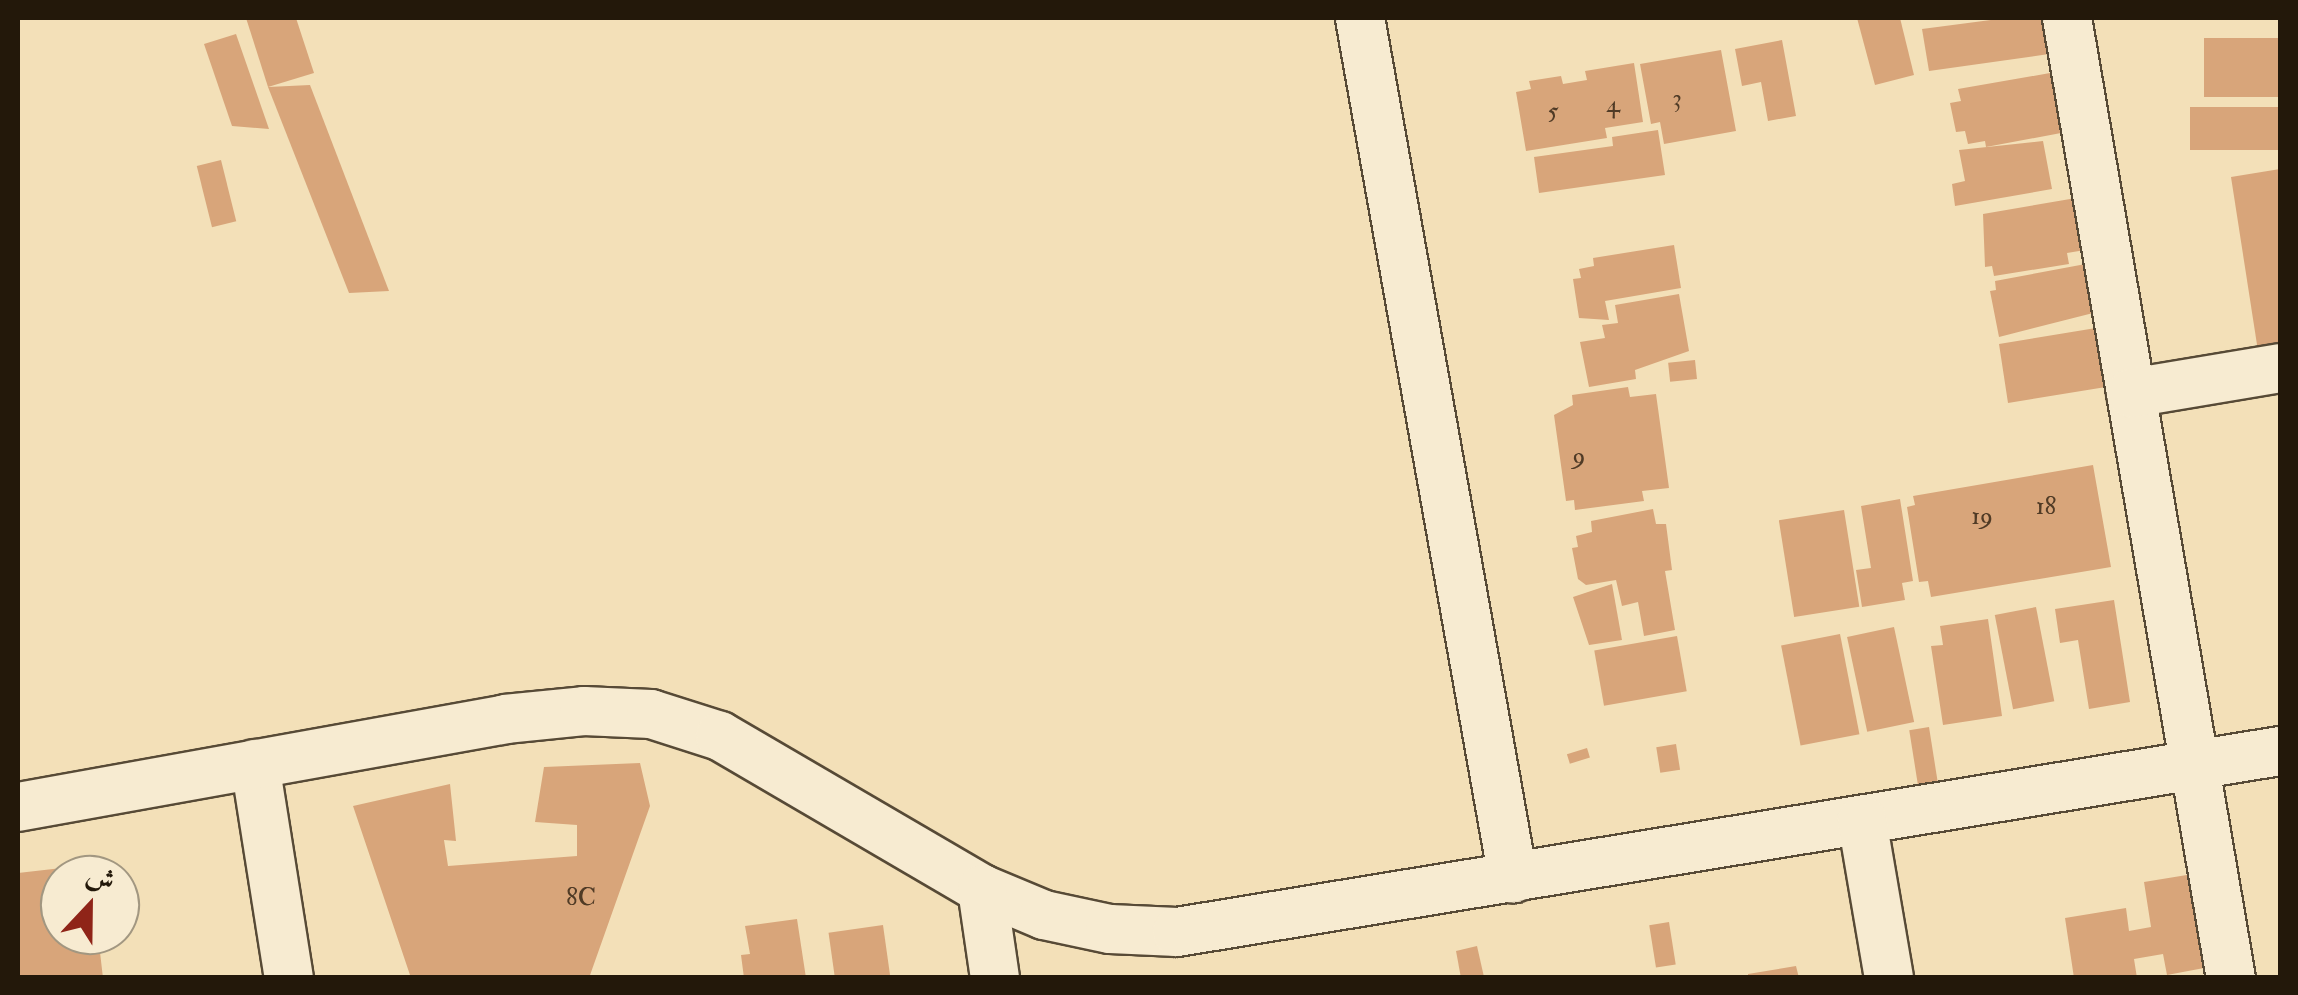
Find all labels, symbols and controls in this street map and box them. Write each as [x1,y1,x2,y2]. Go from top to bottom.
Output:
house number: 3 [1672,84,1682,114]
house number: 4 [1606,90,1620,120]
house number: 5 [1548,97,1558,127]
house number: 9 [1573,442,1585,472]
house number: 18 [2036,492,2056,522]
house number: 19 [1971,502,1993,532]
north arrow [40,855,140,955]
text: ش [81,857,120,900]
house number: 8C [566,883,596,913]

